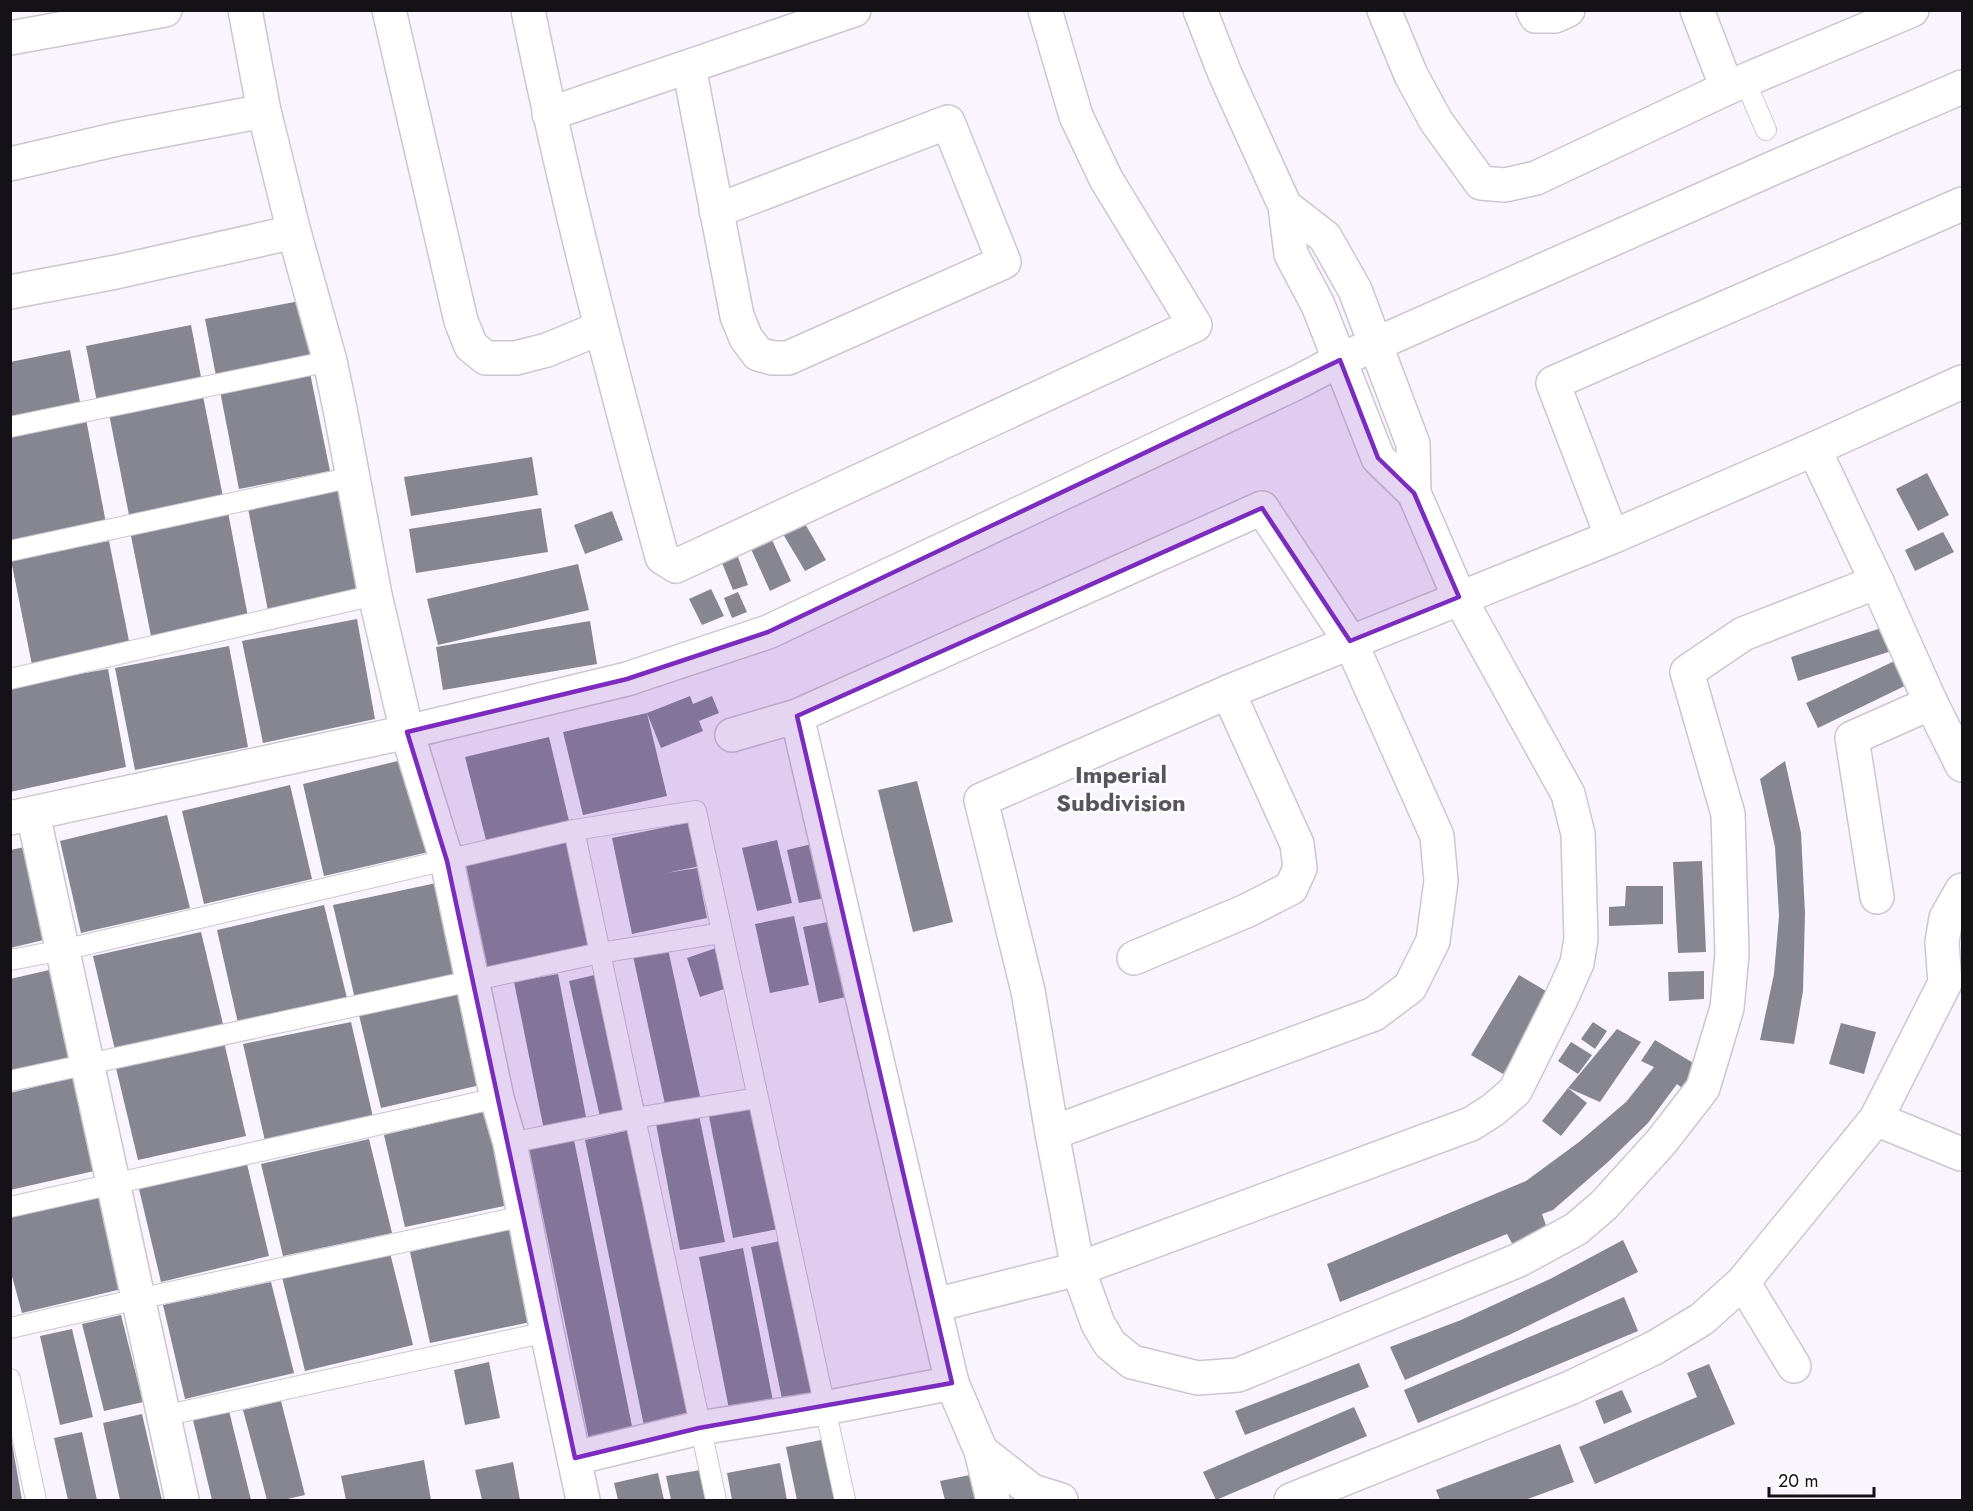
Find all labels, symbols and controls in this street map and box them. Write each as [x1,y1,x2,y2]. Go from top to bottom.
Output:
district label: Imperial Subdivision [1056,757,1186,820]
scale bar [1769,1460,1874,1498]
text: 20 m [1778,1468,1818,1494]

